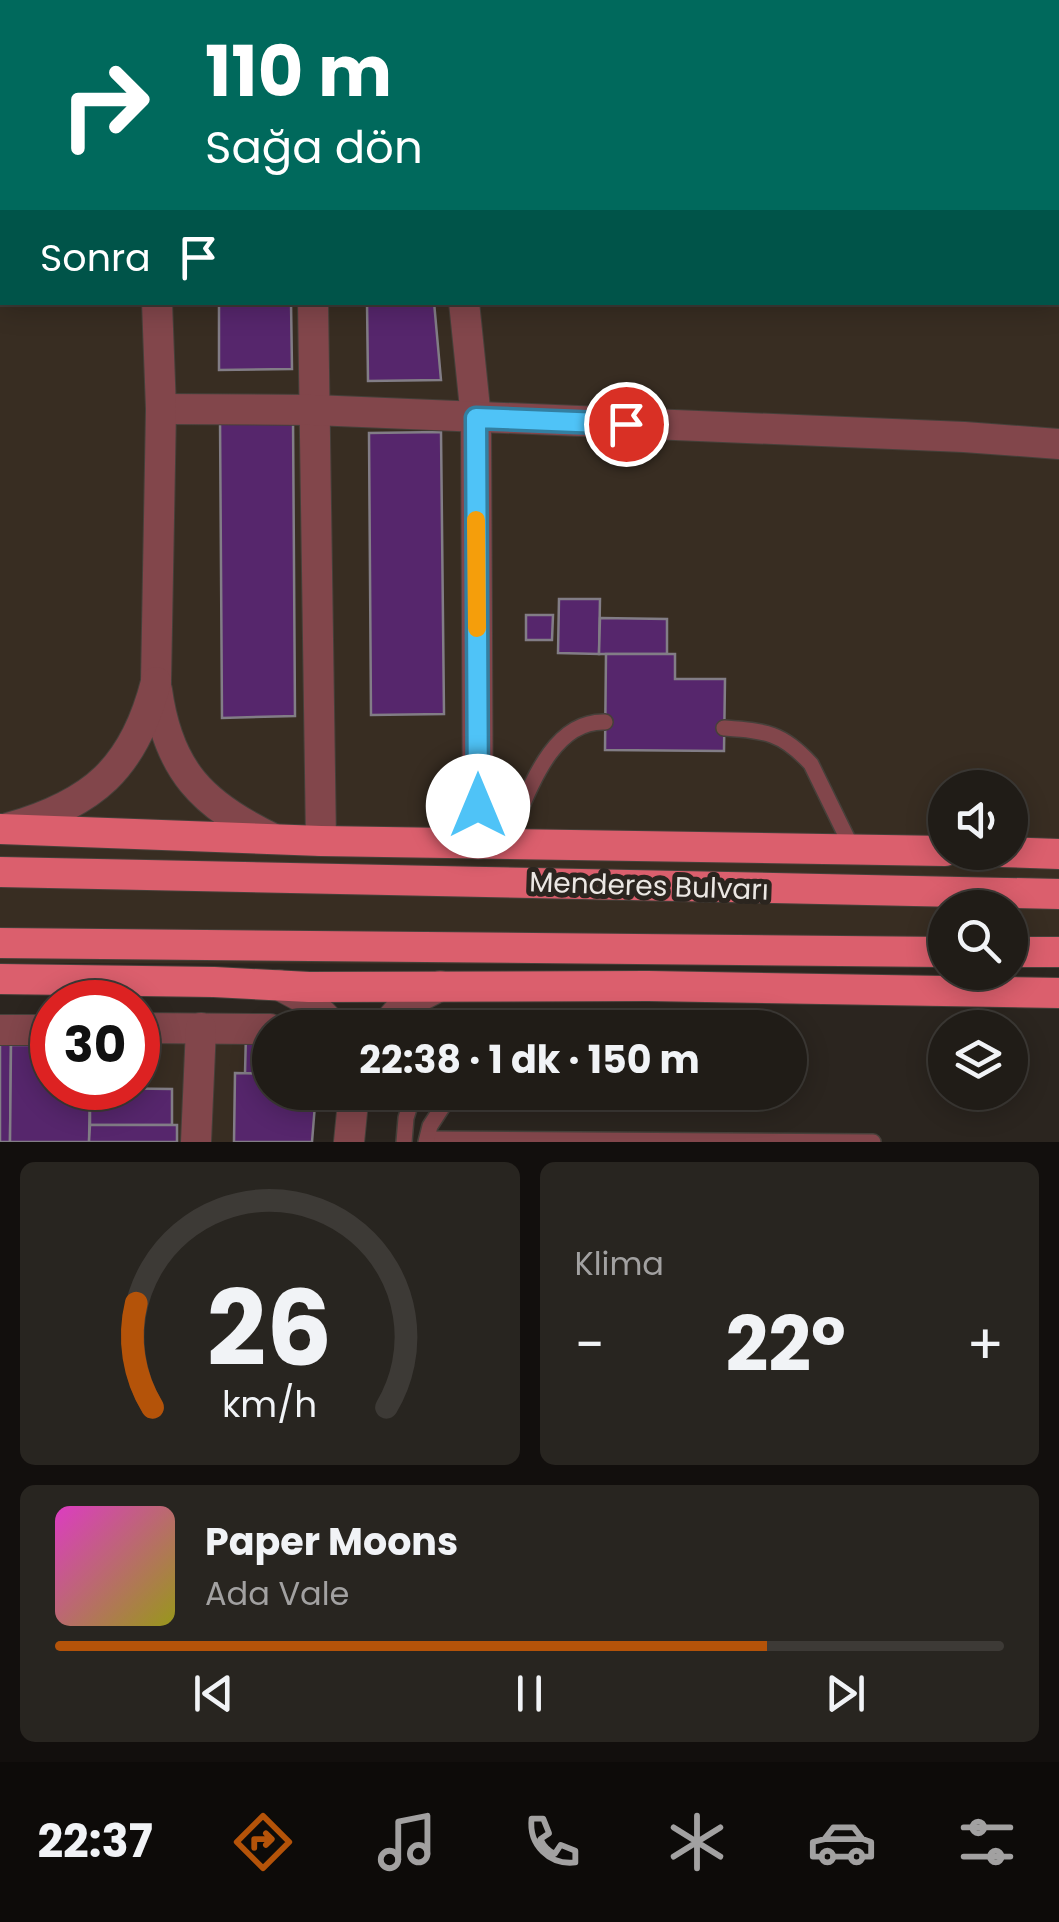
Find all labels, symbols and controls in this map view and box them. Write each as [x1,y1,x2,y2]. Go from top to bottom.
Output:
text: 110 m [205,22,392,121]
icon: right [40,40,170,170]
text: Sağa dön [205,116,423,179]
icon: arrive [171,230,226,285]
text: Sonra [40,231,151,284]
pin [584,382,669,467]
icon: arrive [599,397,654,452]
position arrow [426,754,530,858]
map controls [928,770,1028,1110]
button: sound [928,770,1028,870]
street label: Menderes Bulvarı [529,862,769,910]
button: search [928,890,1028,990]
speed limit sign: 30 [30,980,160,1110]
button: layers [928,1010,1028,1110]
text: 22:38 · 1 dk · 150 m [359,1033,700,1086]
text: Klima [575,1241,664,1286]
text: 26 [207,1256,333,1401]
text: 22° [725,1292,846,1397]
text: − [575,1306,605,1383]
text: + [966,1306,1004,1383]
text: km/h [222,1379,317,1430]
text: Paper Moons [205,1515,458,1568]
text: Ada Vale [205,1571,349,1616]
icon: previous [186,1666,241,1721]
icon: pause [502,1666,557,1721]
icon: next [818,1666,873,1721]
icon: directions [228,1807,298,1877]
icon: music [372,1807,442,1877]
icon: phone [517,1807,587,1877]
icon: climate [662,1807,732,1877]
icon: car [807,1807,877,1877]
icon: filters [952,1807,1022,1877]
text: 22:37 [37,1810,153,1873]

